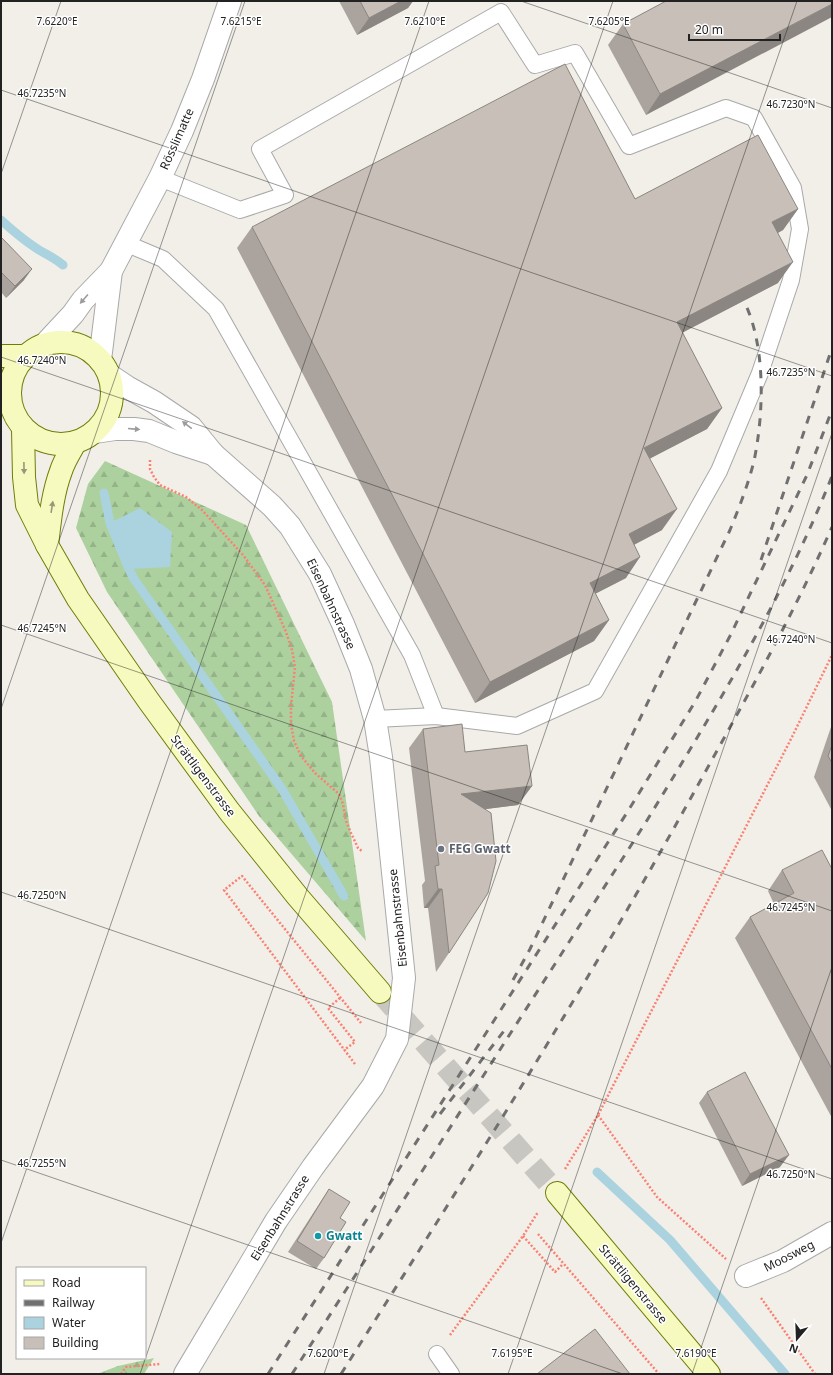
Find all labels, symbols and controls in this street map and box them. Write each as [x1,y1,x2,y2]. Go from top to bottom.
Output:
text: 7.6220°E [36,14,78,28]
text: 7.6215°E [220,14,262,28]
text: 7.6210°E [404,14,446,28]
text: 7.6205°E [588,14,630,28]
scale bar [689,16,780,42]
text: 20 m [695,21,723,38]
text: 46.7235°N [18,86,66,100]
text: 46.7230°N [767,97,815,111]
street label: Rösslimatte [155,105,198,172]
one-way arrow [79,294,89,304]
text: 46.7240°N [18,353,66,367]
text: 46.7235°N [767,365,815,379]
one-way arrow [182,420,193,429]
one-way arrow [127,426,140,433]
one-way arrow [21,462,27,475]
one-way arrow [49,501,55,513]
street label: Eisenbahnstrasse [303,556,360,652]
text: 46.7245°N [18,621,66,635]
text: 46.7240°N [767,632,815,646]
street label: Strättligenstrasse [167,731,240,820]
place label: FEG Gwatt [449,840,511,857]
marker: FEG Gwatt [436,844,446,854]
street label: Eisenbahnstrasse [384,868,411,968]
text: 46.7250°N [18,888,66,902]
text: 46.7245°N [767,900,815,914]
text: 46.7255°N [18,1156,66,1170]
text: 46.7250°N [767,1167,815,1181]
street label: Eisenbahnstrasse [246,1171,313,1264]
place label: Gwatt [326,1227,363,1244]
marker: Gwatt [313,1231,323,1241]
street label: Moosweg [761,1236,817,1276]
street label: Strättligenstrasse [595,1240,672,1327]
legend [16,1267,146,1359]
text: Road [52,1274,81,1291]
text: Railway [52,1294,96,1311]
text: Water [52,1314,86,1331]
north arrow [777,1319,817,1359]
text: Building [52,1334,99,1351]
text: N [787,1340,800,1357]
text: 7.6200°E [307,1346,349,1360]
text: 7.6195°E [491,1346,533,1360]
text: 7.6190°E [675,1346,717,1360]

